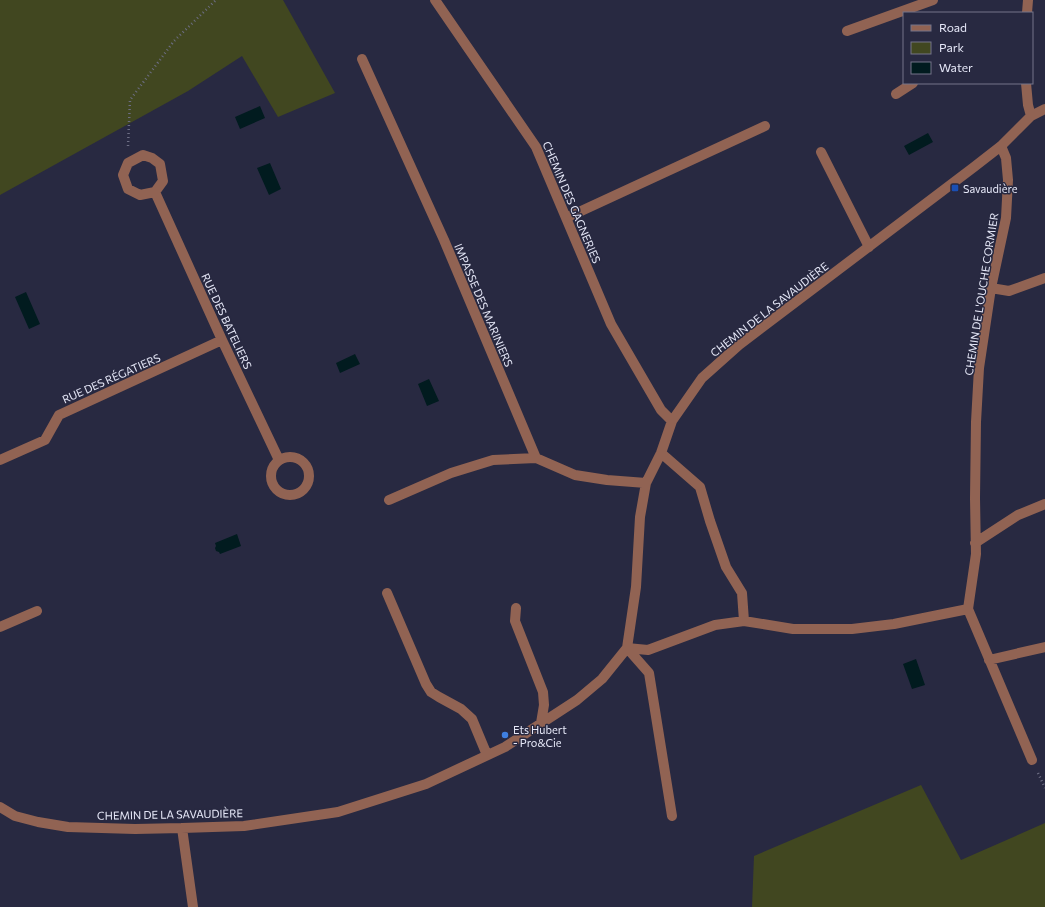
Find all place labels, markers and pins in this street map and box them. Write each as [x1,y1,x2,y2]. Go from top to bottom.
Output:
place label: Savaudière [963,182,1018,195]
marker: Savaudière [950,183,960,193]
place label: Ets Hubert - Pro&Cie [513,723,567,749]
marker: Ets Hubert - Pro&Cie [500,730,510,740]

